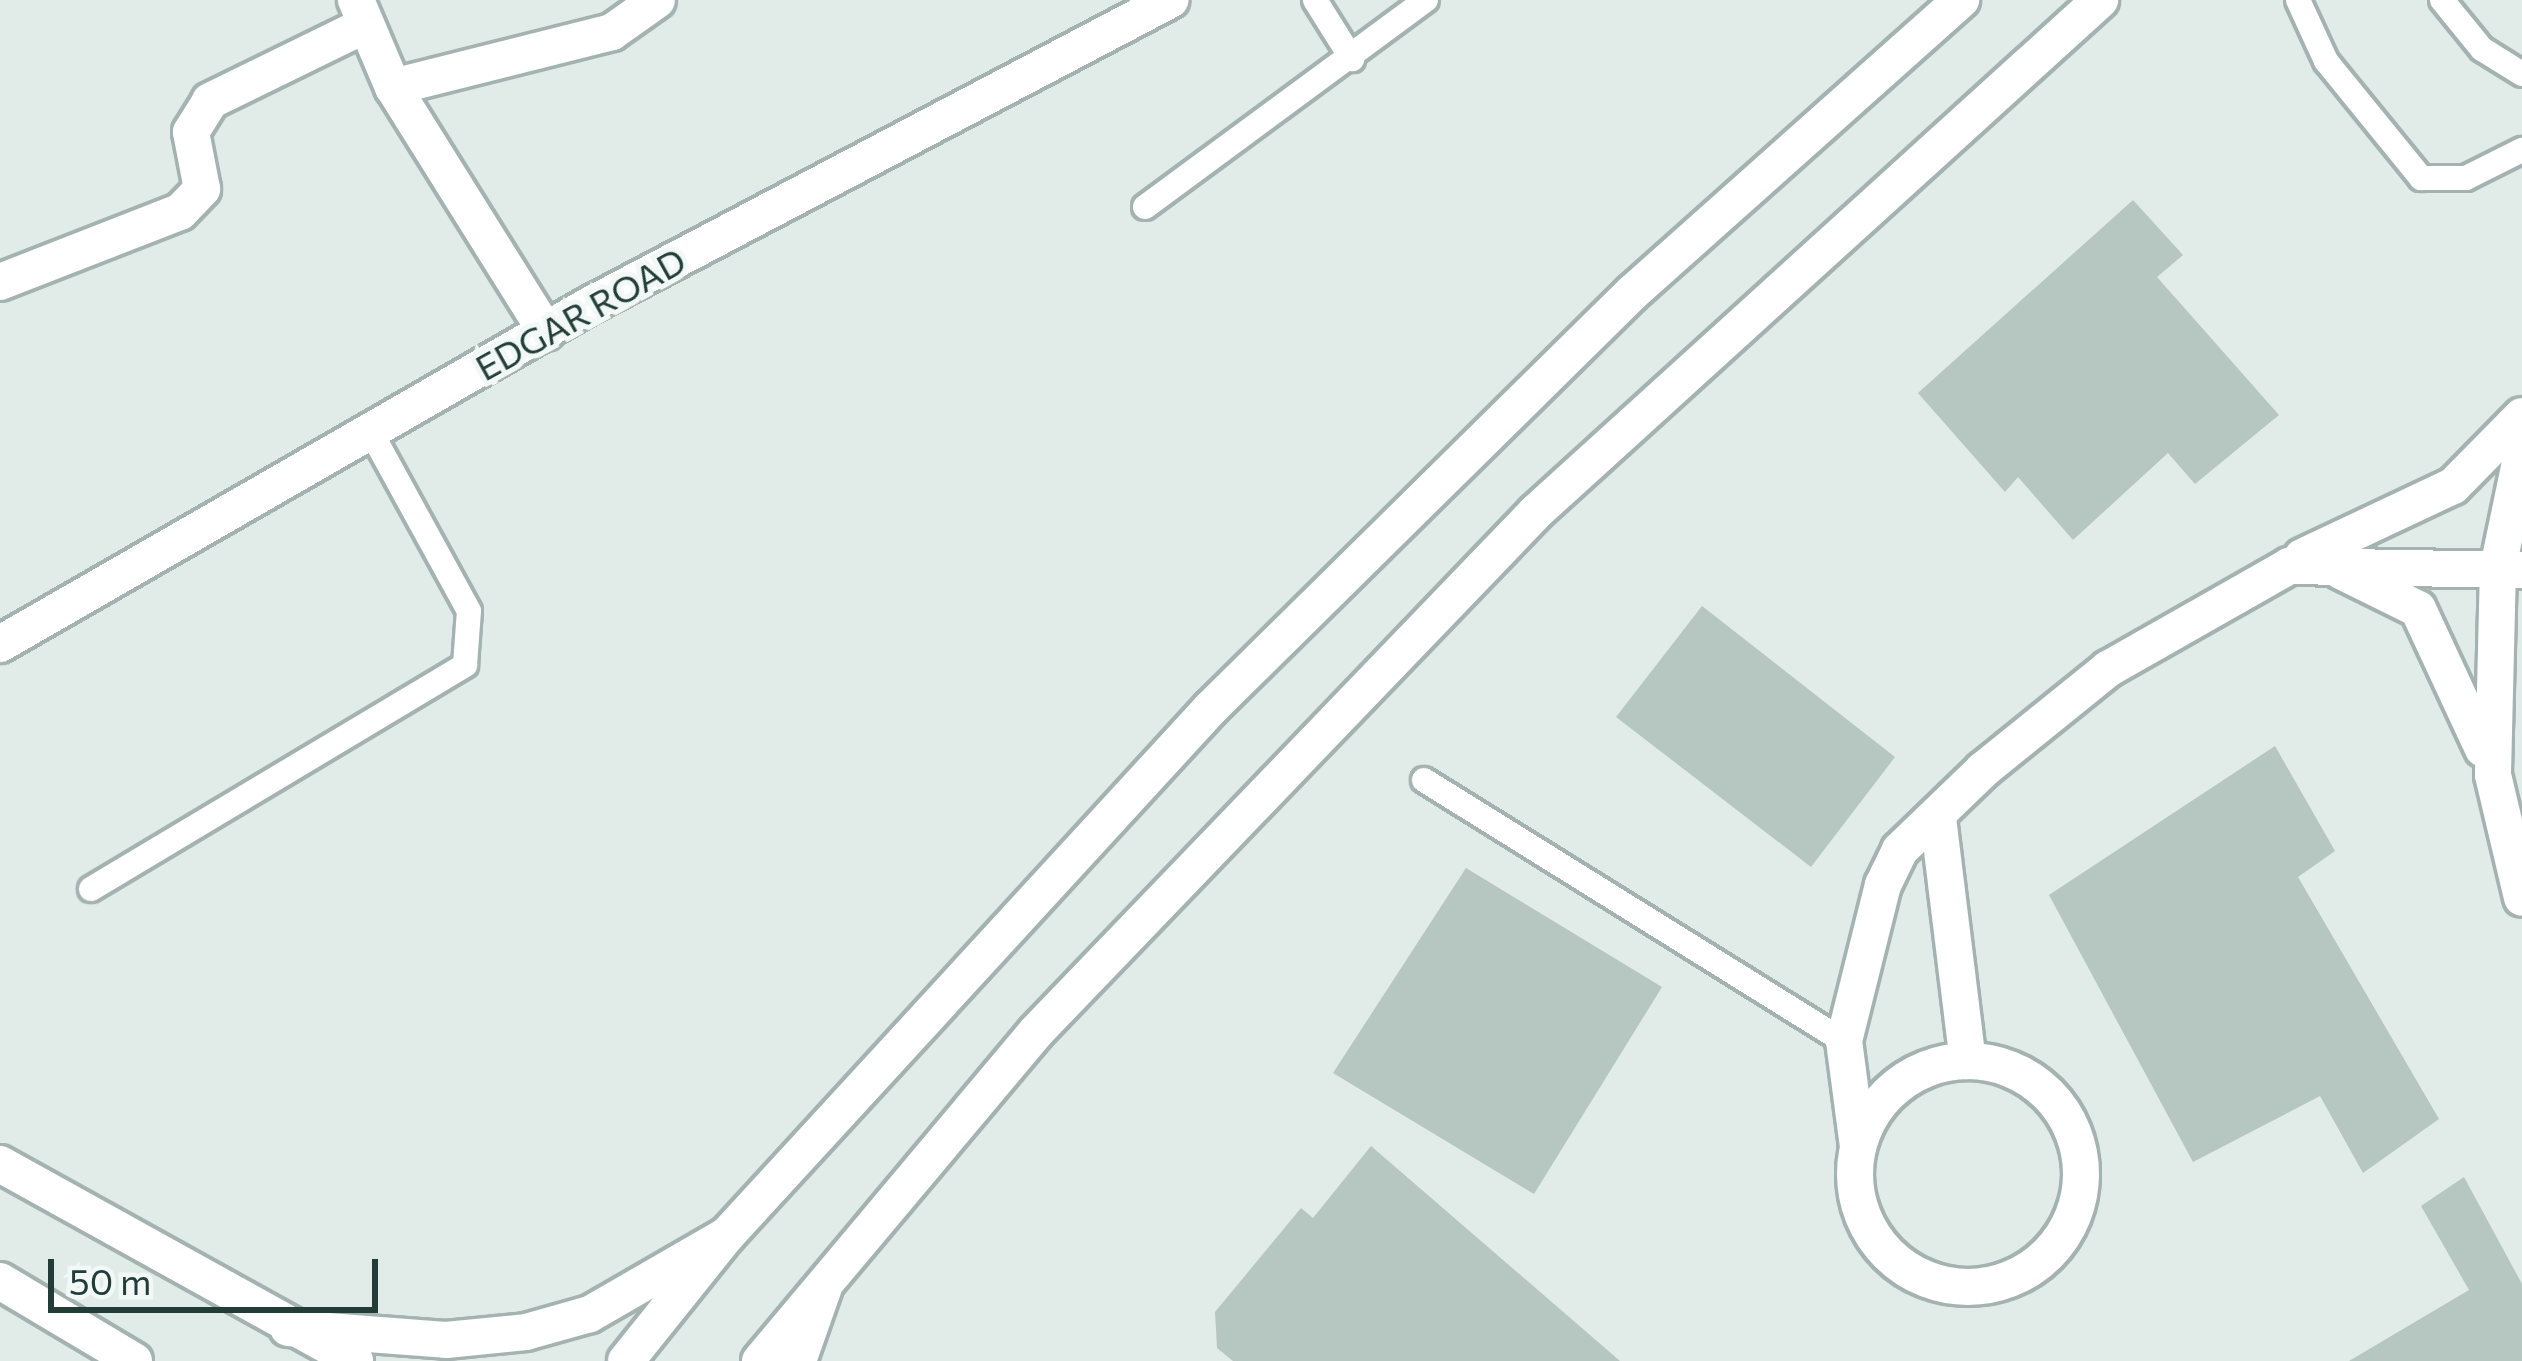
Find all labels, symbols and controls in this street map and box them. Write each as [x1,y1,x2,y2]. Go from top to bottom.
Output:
street label: EDGAR ROAD [467,238,693,388]
scale bar [54,1235,384,1309]
text: 50 m [69,1258,151,1302]

